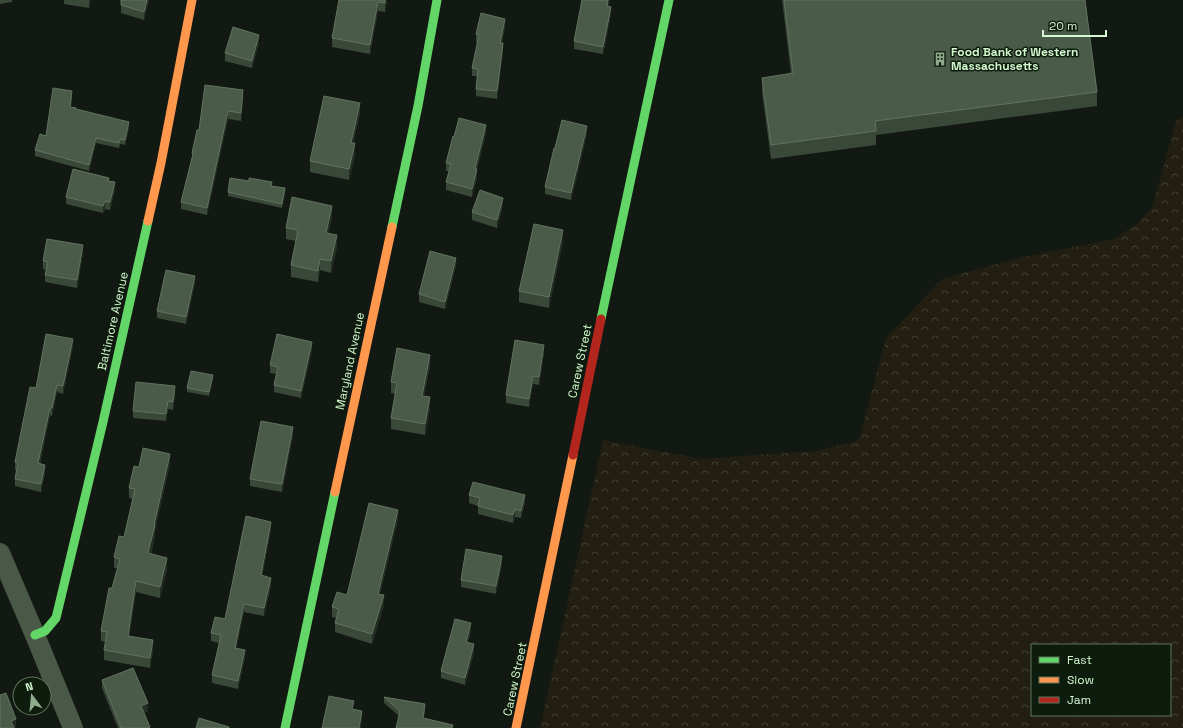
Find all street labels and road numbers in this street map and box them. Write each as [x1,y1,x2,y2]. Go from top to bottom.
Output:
street label: Baltimore Avenue [94,270,132,372]
street label: Maryland Avenue [332,311,368,411]
street label: Carew Street [564,323,596,399]
street label: Carew Street [499,641,531,717]

